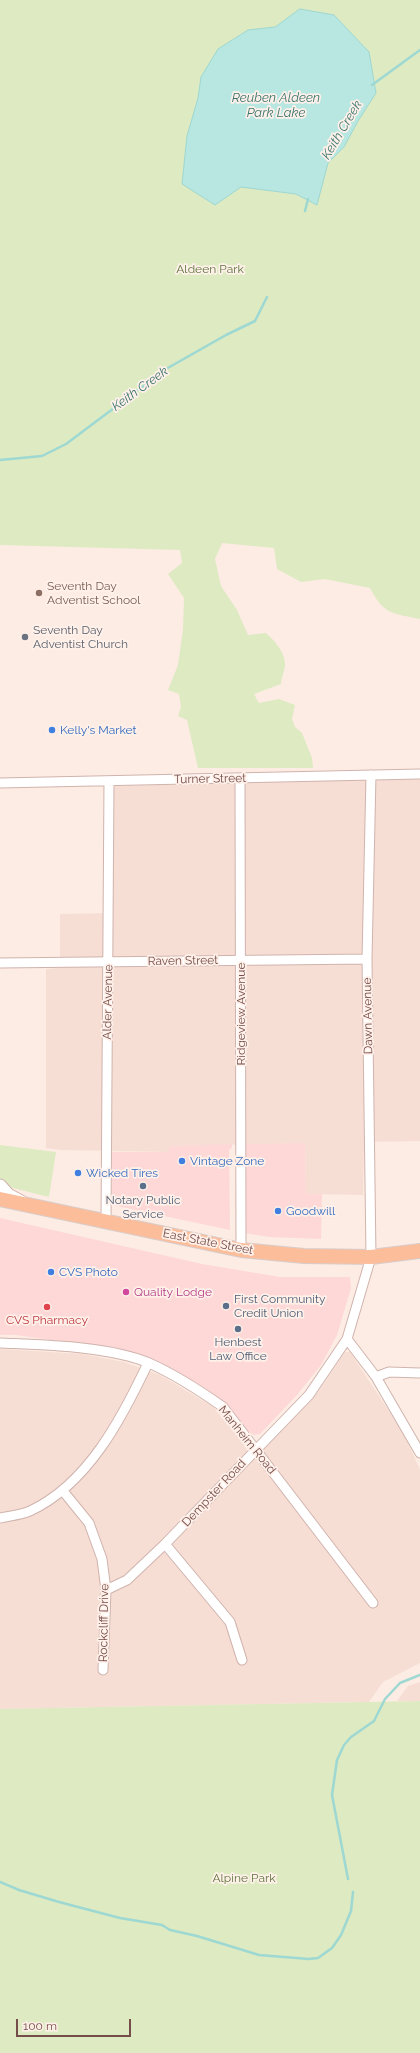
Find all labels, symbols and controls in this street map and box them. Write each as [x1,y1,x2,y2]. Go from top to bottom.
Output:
water label: Reuben Aldeen Park Lake [232,90,320,121]
water label: Keith Creek [318,98,366,162]
park label: Aldeen Park [176,262,244,276]
water label: Keith Creek [109,363,171,415]
place label: Seventh Day Adventist School [47,579,140,607]
marker: Seventh Day Adventist School [34,588,44,598]
place label: Seventh Day Adventist Church [33,623,128,651]
marker: Seventh Day Adventist Church [20,632,30,642]
place label: Kelly's Market [60,723,137,737]
marker: Kelly's Market [47,725,57,735]
street label: Turner Street [174,771,246,787]
street label: Raven Street [148,953,218,969]
street label: Ridgeview Avenue [234,963,248,1065]
street label: Alder Avenue [100,964,116,1040]
street label: Dawn Avenue [360,977,376,1055]
place label: Vintage Zone [190,1154,264,1168]
marker: Vintage Zone [177,1156,187,1166]
place label: Wicked Tires [86,1166,158,1180]
marker: Wicked Tires [73,1168,83,1178]
marker: Notary Public Service [138,1181,148,1191]
place label: Notary Public Service [105,1193,181,1221]
place label: Goodwill [286,1204,335,1218]
marker: Goodwill [273,1206,283,1216]
street label: East State Street [162,1226,254,1258]
place label: CVS Photo [59,1265,118,1279]
marker: CVS Photo [46,1267,56,1277]
place label: Quality Lodge [134,1285,212,1299]
marker: Quality Lodge [121,1287,131,1297]
place label: First Community Credit Union [234,1292,325,1320]
marker: First Community Credit Union [221,1301,231,1311]
marker: CVS Pharmacy [42,1302,52,1312]
place label: CVS Pharmacy [6,1313,88,1327]
marker: Henbest Law Office [233,1324,243,1334]
place label: Henbest Law Office [209,1335,267,1363]
street label: Manheim Road [215,1403,279,1477]
street label: Dempster Road [179,1456,249,1530]
street label: Rockcliff Drive [96,1584,112,1662]
park label: Alpine Park [212,1871,276,1885]
scale bar [18,2011,133,2037]
text: 100 m [23,2019,57,2033]

